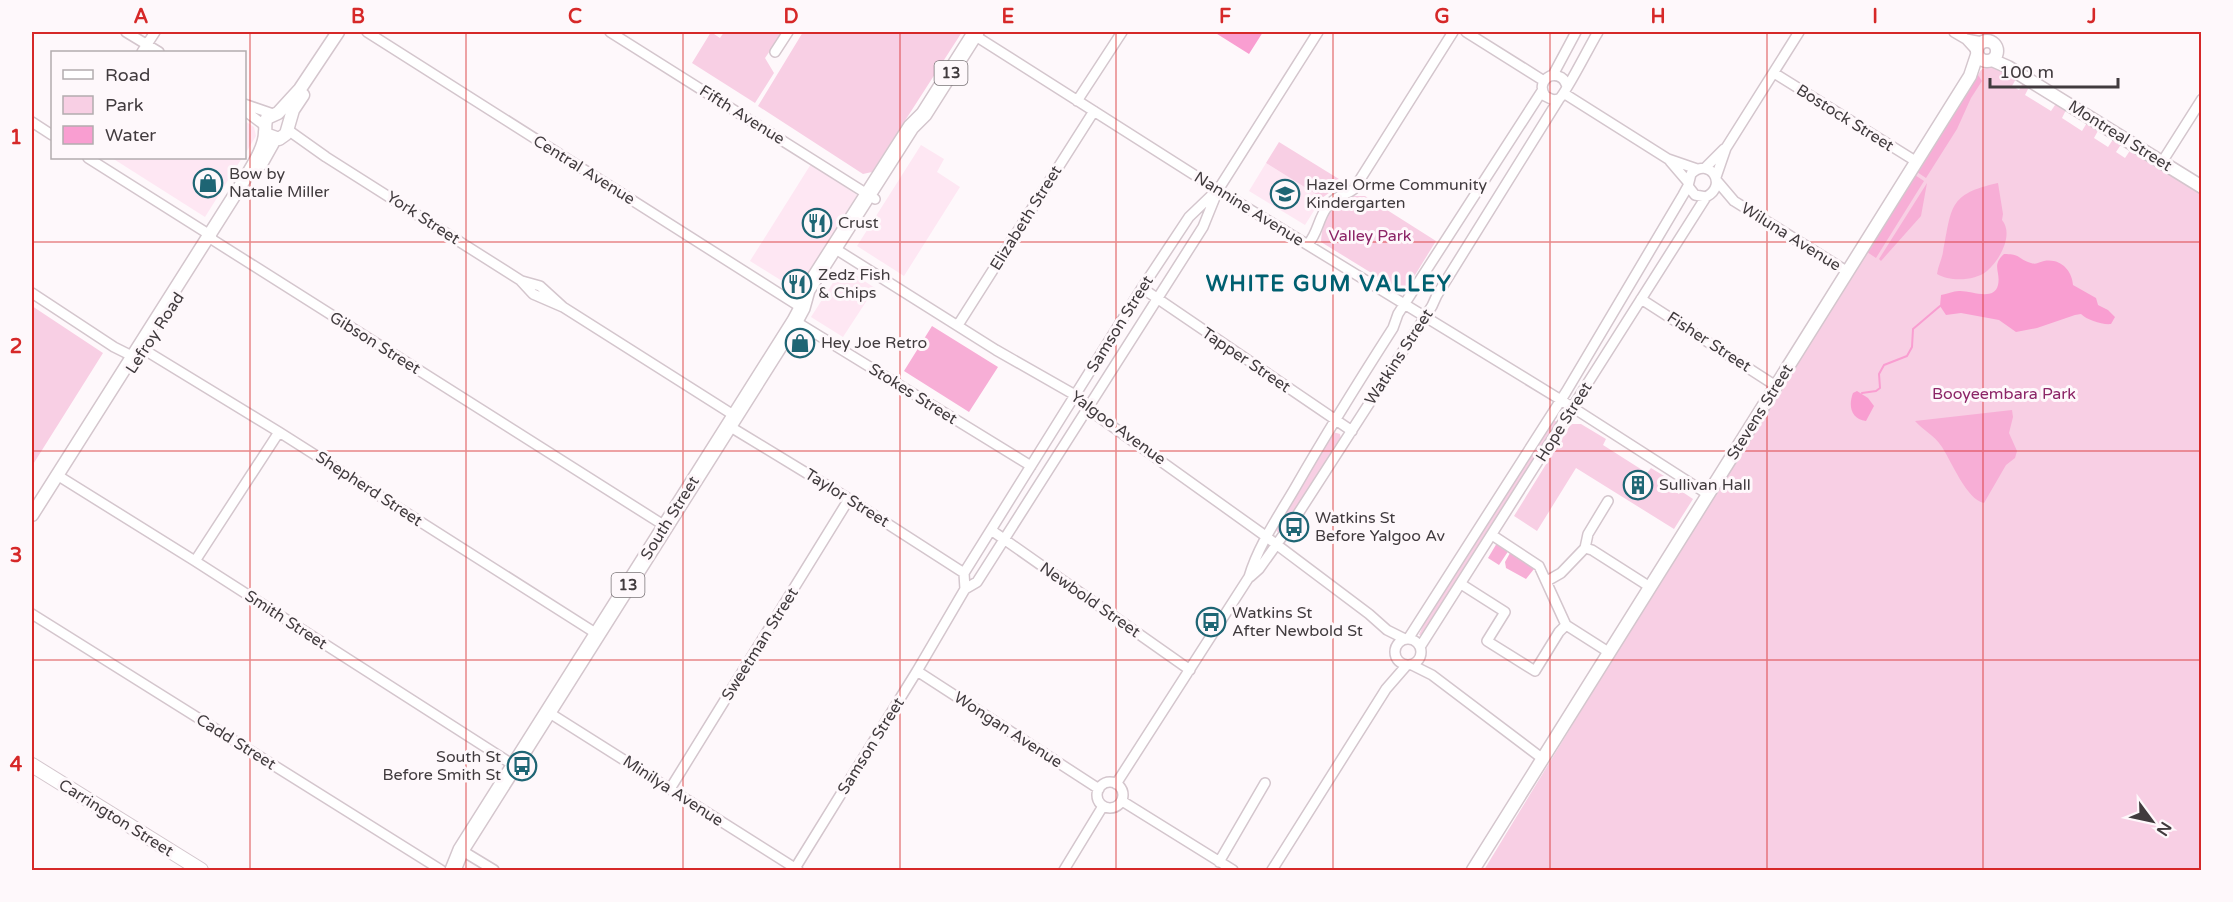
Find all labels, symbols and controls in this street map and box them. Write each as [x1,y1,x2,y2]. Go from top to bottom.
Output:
text: A [134,5,149,29]
text: B [351,5,365,29]
text: C [568,5,582,29]
text: D [783,5,799,29]
text: E [1002,5,1015,29]
text: F [1219,5,1231,29]
text: G [1434,5,1450,29]
text: H [1650,5,1666,29]
text: I [1872,5,1878,29]
text: J [2086,5,2097,29]
legend [51,51,246,159]
scale bar [1990,51,2118,89]
road number: 13 [934,61,968,85]
text: 100 m [1999,61,2054,83]
text: Road [105,64,150,86]
street label: Bostock Street [1793,80,1897,156]
street label: Fifth Avenue [696,81,788,149]
text: Park [105,94,144,116]
street label: Montreal Street [2064,96,2176,176]
text: Water [105,124,156,146]
text: 1 [10,126,22,150]
street label: Central Avenue [529,131,639,209]
street label: Elizabeth Street [986,162,1066,274]
place label: Bow by Natalie Miller [229,164,330,202]
shop icon: Bow by Natalie Miller [192,167,224,199]
street label: Nannine Avenue [1190,167,1308,251]
place label: Hazel Orme Community Kindergarten [1306,175,1488,213]
school or university icon: Hazel Orme Community Kindergarten [1269,178,1301,210]
street label: York Street [383,187,463,249]
street label: Wiluna Avenue [1737,198,1845,276]
restaurant icon: Crust [801,207,833,239]
place label: Crust [838,213,879,233]
park label: Valley Park [1328,226,1412,246]
place label: Zedz Fish & Chips [818,265,890,303]
restaurant icon: Zedz Fish & Chips [781,268,813,300]
district label: WHITE GUM VALLEY [1206,271,1452,297]
street label: Samson Street [1082,272,1158,376]
street label: Lefroy Road [121,289,189,377]
street label: Watkins Street [1361,305,1437,409]
street label: Gibson Street [326,307,424,379]
street label: Fisher Street [1663,307,1755,377]
street label: Tapper Street [1198,323,1294,397]
shop icon: Hey Joe Retro [784,327,816,359]
place label: Hey Joe Retro [821,333,927,353]
text: 2 [10,335,22,359]
street label: Stokes Street [865,359,961,429]
street label: Stevens Street [1723,360,1797,464]
street label: Hope Street [1532,378,1596,466]
park label: Booyeembara Park [1932,384,2076,404]
street label: Yalgoo Avenue [1066,387,1170,469]
street label: Shepherd Street [312,447,426,531]
street label: Taylor Street [801,464,893,532]
building icon: Sullivan Hall [1622,469,1654,501]
street label: South Street [636,472,704,564]
place label: Sullivan Hall [1659,475,1751,495]
place label: Watkins St Before Yalgoo Av [1315,508,1446,546]
bus stop icon: Watkins St Before Yalgoo Av [1278,511,1310,543]
text: 3 [10,544,22,568]
street label: Newbold Street [1036,558,1144,642]
road number: 13 [612,573,644,597]
street label: Sweetman Street [717,584,803,704]
street label: Smith Street [241,586,331,654]
place label: Watkins St After Newbold St [1232,603,1363,641]
bus stop icon: Watkins St After Newbold St [1195,606,1227,638]
street label: Wongan Avenue [950,688,1066,772]
street label: Samson Street [833,694,909,798]
street label: Cadd Street [192,710,280,774]
place label: South St Before Smith St [382,747,501,785]
bus stop icon: South St Before Smith St [506,750,538,782]
street label: Minilya Avenue [619,751,727,831]
text: 4 [10,753,23,777]
street label: Carrington Street [55,775,177,861]
north arrow [2122,791,2182,851]
text: N [2152,818,2176,839]

